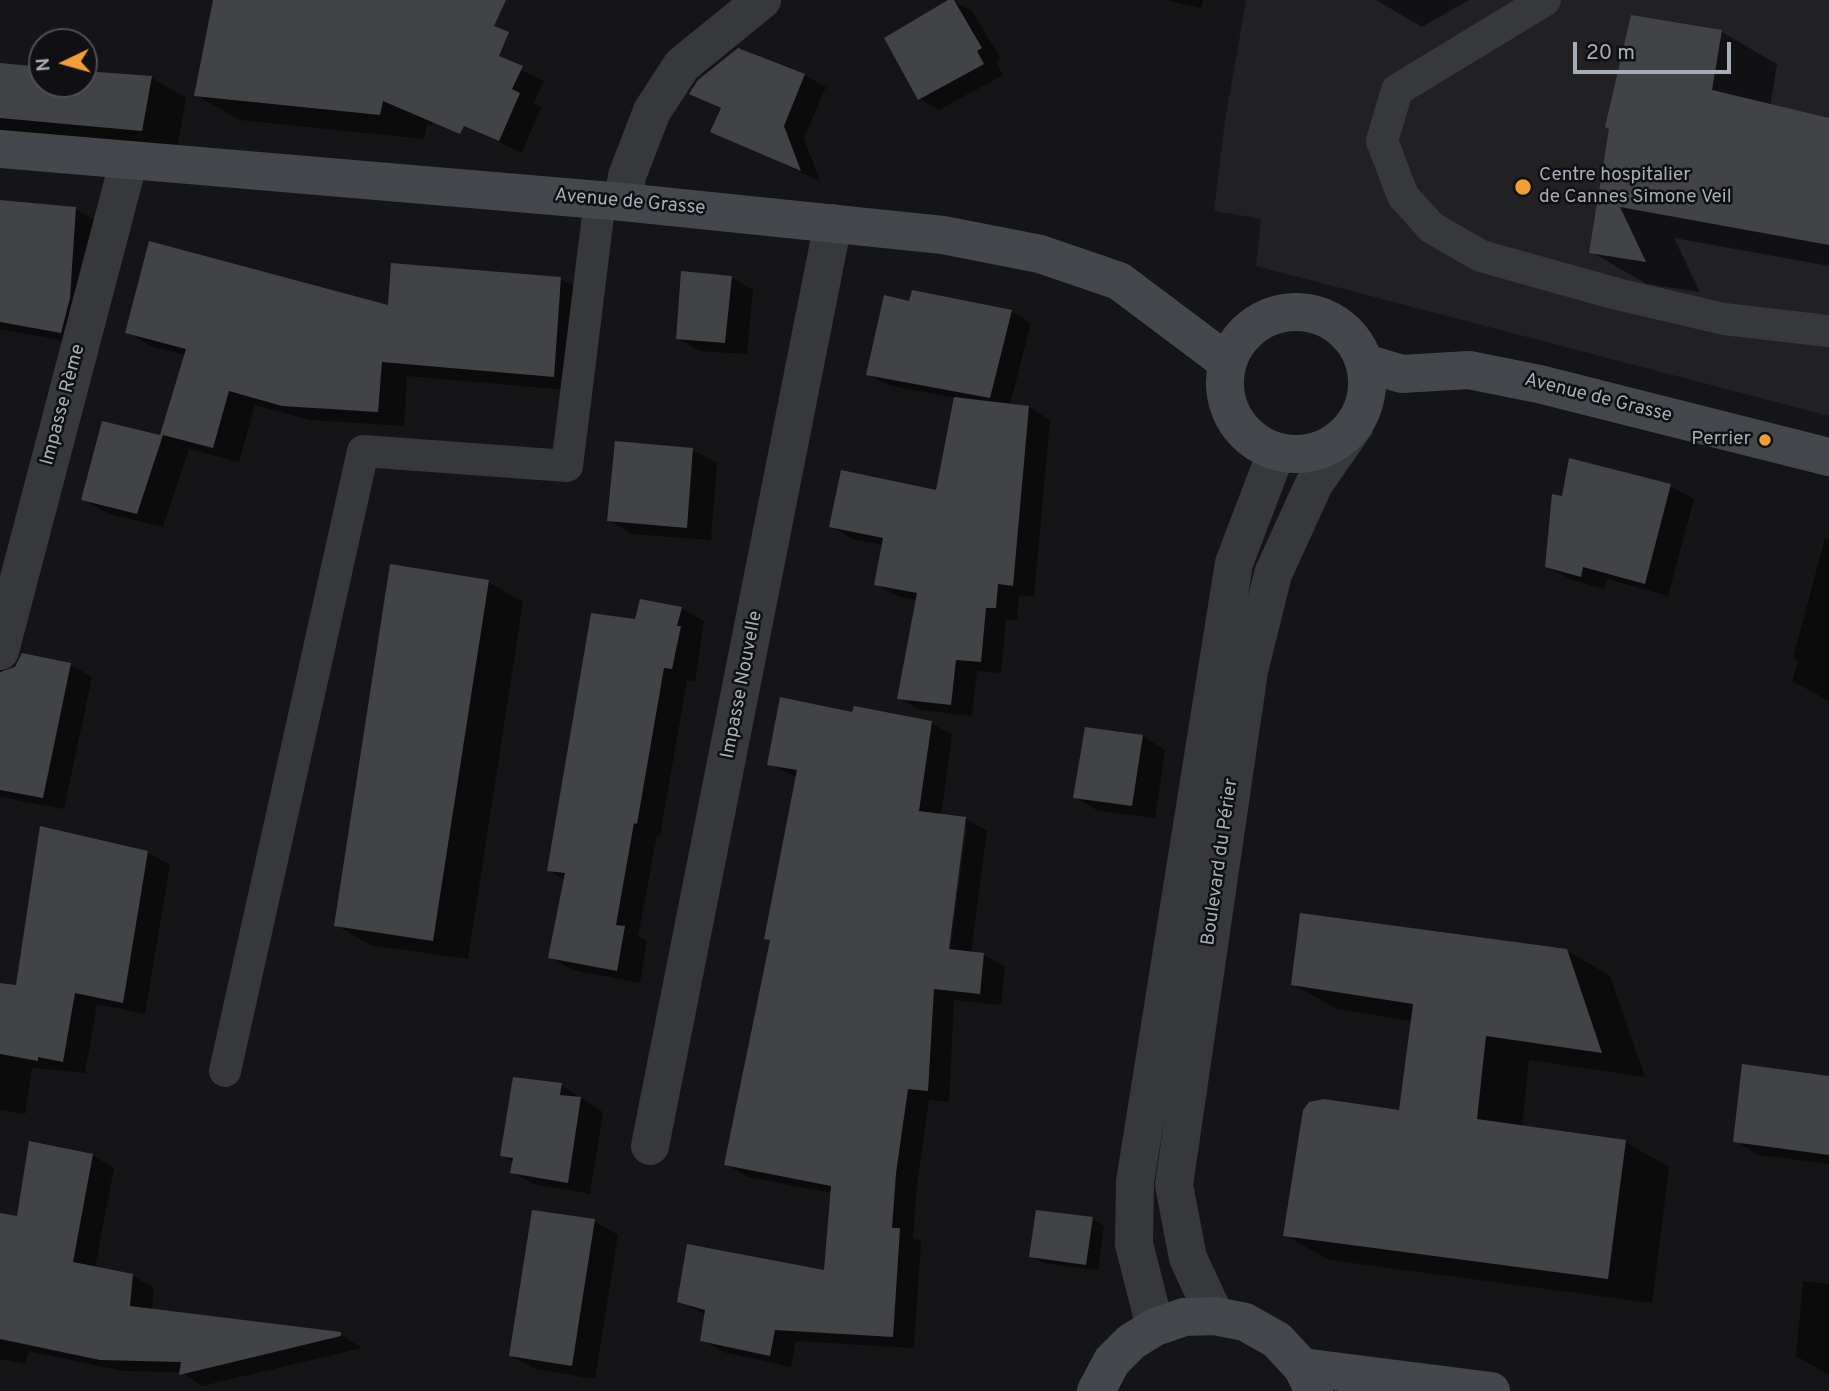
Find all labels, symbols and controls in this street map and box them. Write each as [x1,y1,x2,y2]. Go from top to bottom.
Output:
north arrow [28,28,98,98]
scale bar [1577,28,1734,72]
text: 20 m [1586,40,1635,67]
text: N [32,57,57,73]
place label: Centre hospitalier de Cannes Simone Veil [1539,165,1732,209]
marker: Centre hospitalier de Cannes Simone Veil [1513,177,1533,197]
street label: Avenue de Grasse [554,185,706,221]
street label: Impasse Rème [37,342,91,468]
street label: Avenue de Grasse [1522,370,1674,428]
place label: Perrier [1691,429,1751,451]
marker: Perrier [1757,432,1773,448]
street label: Impasse Nouvelle [717,609,769,761]
street label: Boulevard du Périer [1198,777,1244,947]

